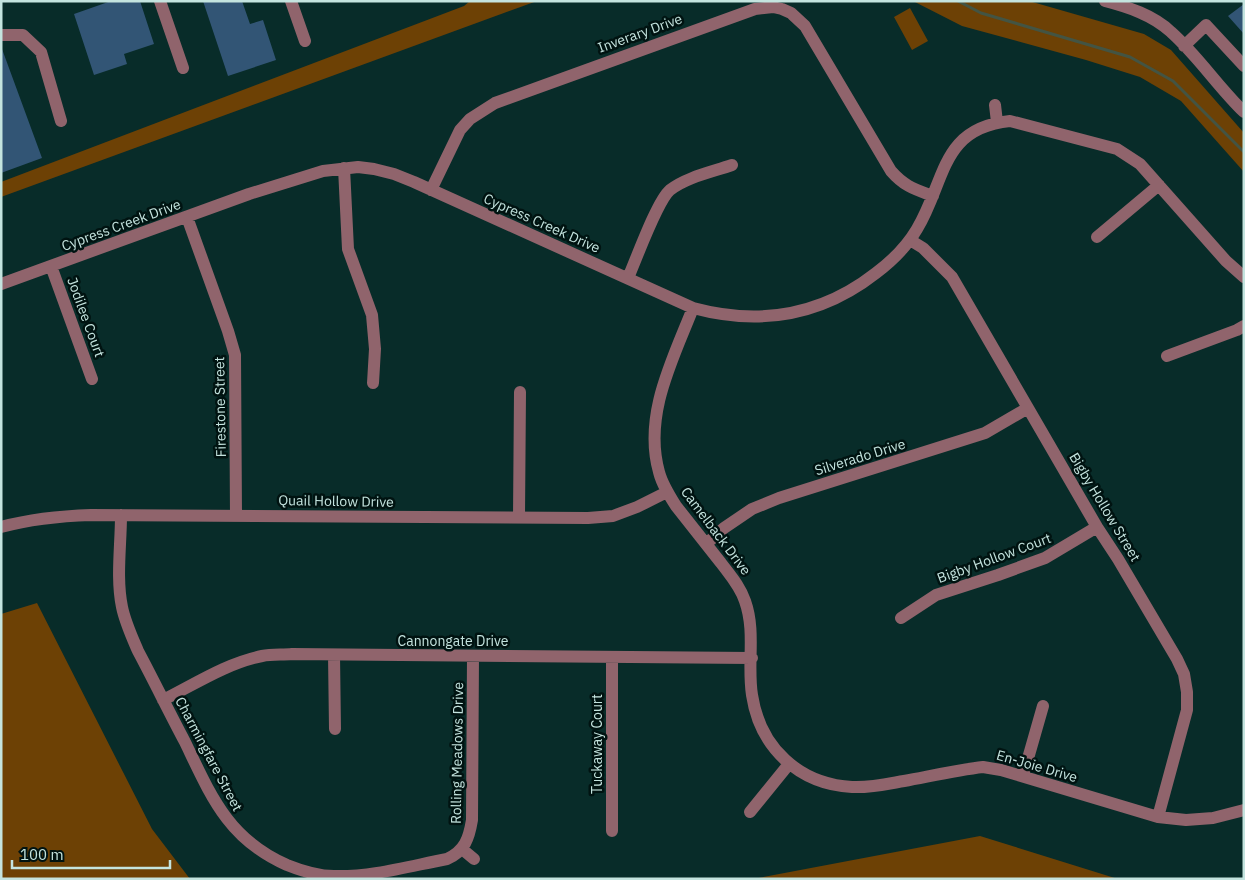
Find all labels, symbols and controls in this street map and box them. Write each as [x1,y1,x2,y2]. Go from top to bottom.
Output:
street label: Inverary Drive [595,9,685,57]
street label: Cypress Creek Drive [481,189,603,257]
street label: Cypress Creek Drive [59,195,183,255]
street label: Jodilee Court [63,275,109,359]
street label: Firestone Street [210,356,230,458]
street label: Silverado Drive [812,435,908,479]
street label: Bigby Hollow Street [1065,449,1145,565]
street label: Camelback Drive [677,483,755,579]
street label: Quail Hollow Drive [278,491,394,511]
street label: Bigby Hollow Court [935,529,1054,587]
street label: Cannongate Drive [397,632,509,650]
street label: Rolling Meadows Drive [447,682,467,824]
street label: Charmingfare Street [171,694,247,814]
street label: Tuckaway Court [588,694,606,794]
street label: En-Joie Drive [995,746,1080,786]
scale bar [12,838,170,870]
text: 100 m [20,845,64,864]

